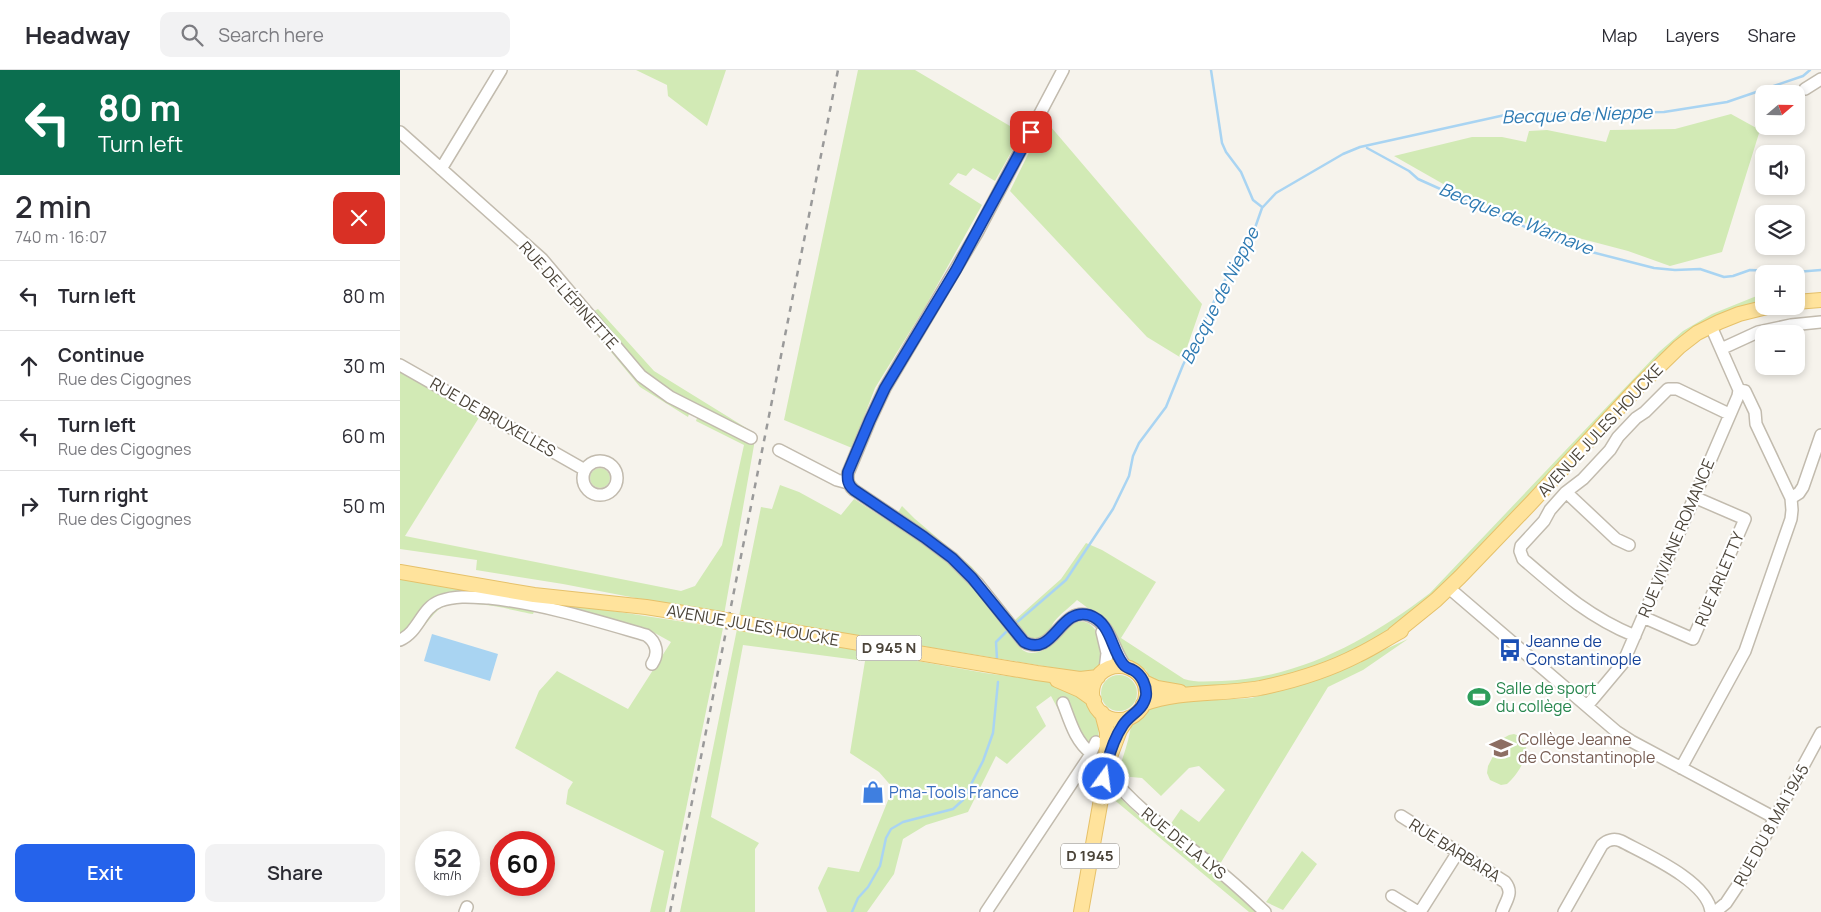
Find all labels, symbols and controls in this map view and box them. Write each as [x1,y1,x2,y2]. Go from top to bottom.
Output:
search box [160,12,510,57]
text: Headway [25,18,130,51]
icon: search [178,21,206,49]
text: Search here [218,22,324,48]
text: Map [1602,23,1637,47]
text: Layers [1665,23,1719,47]
text: Share [1747,23,1796,47]
text: 80 m [98,84,181,132]
north arrow [1755,85,1805,135]
map controls [1755,85,1805,375]
icon: left [15,90,80,155]
water label: Becque de Nieppe [1501,99,1654,129]
pin [1010,111,1052,153]
icon: arrive [1017,118,1045,146]
text: Turn left [98,129,183,159]
button: sound [1755,145,1805,195]
water label: Becque de Warnave [1436,176,1598,260]
text: 2 min [15,186,91,227]
button: close [333,192,385,244]
button: layers [1755,205,1805,255]
water label: Becque de Nieppe [1174,222,1265,368]
text: 740 m · 16:07 [15,226,107,248]
street label: RUE DE L'ÉPINETTE [515,236,623,354]
button: + [1755,265,1805,315]
icon: left [15,282,43,310]
text: Turn left [58,283,136,309]
text: 80 m [342,283,385,309]
button: − [1755,325,1805,375]
text: Continue [58,342,144,368]
icon: ahead [15,352,43,380]
text: 30 m [343,353,385,379]
street label: AVENUE JULES HOUCKE [1532,359,1668,501]
text: Rue des Cigognes [58,368,191,390]
street label: RUE DE BRUXELLES [426,372,560,462]
text: Turn left [58,412,136,438]
icon: left [15,422,43,450]
text: 60 m [342,423,385,449]
text: Rue des Cigognes [58,438,191,460]
street label: RUE VIVIANE ROMANCE [1633,455,1719,621]
text: Turn right [58,482,148,508]
icon: right [15,492,43,520]
text: 50 m [343,493,385,519]
text: Rue des Cigognes [58,508,191,530]
street label: RUE ARLETTY [1689,528,1749,630]
street label: AVENUE JULES HOUCKE [665,599,841,651]
place label: Jeanne de Constantinople [1526,630,1641,670]
road number: D 945 N [856,636,922,660]
bus stop icon: Jeanne de Constantinople [1497,637,1523,663]
place label: Salle de sport du collège [1496,677,1596,717]
sports icon: Salle de sport du collège [1466,684,1492,710]
place label: Collège Jeanne de Constantinople [1518,728,1655,768]
school or university icon: Collège Jeanne de Constantinople [1488,735,1514,761]
position arrow [1077,752,1129,804]
street label: RUE DU 8 MAI 1945 [1728,760,1814,890]
shop icon: Pma-Tools France [860,779,886,805]
place label: Pma-Tools France [889,781,1019,803]
street label: RUE DE LA LYS [1137,802,1231,884]
street label: RUE BARBARA [1405,813,1505,887]
speed limit sign: 60 [490,831,555,896]
text: 52 [433,840,462,875]
button: Exit [15,844,195,902]
button: Share [205,844,385,902]
road number: D 1945 [1061,844,1119,868]
text: km/h [434,867,461,884]

